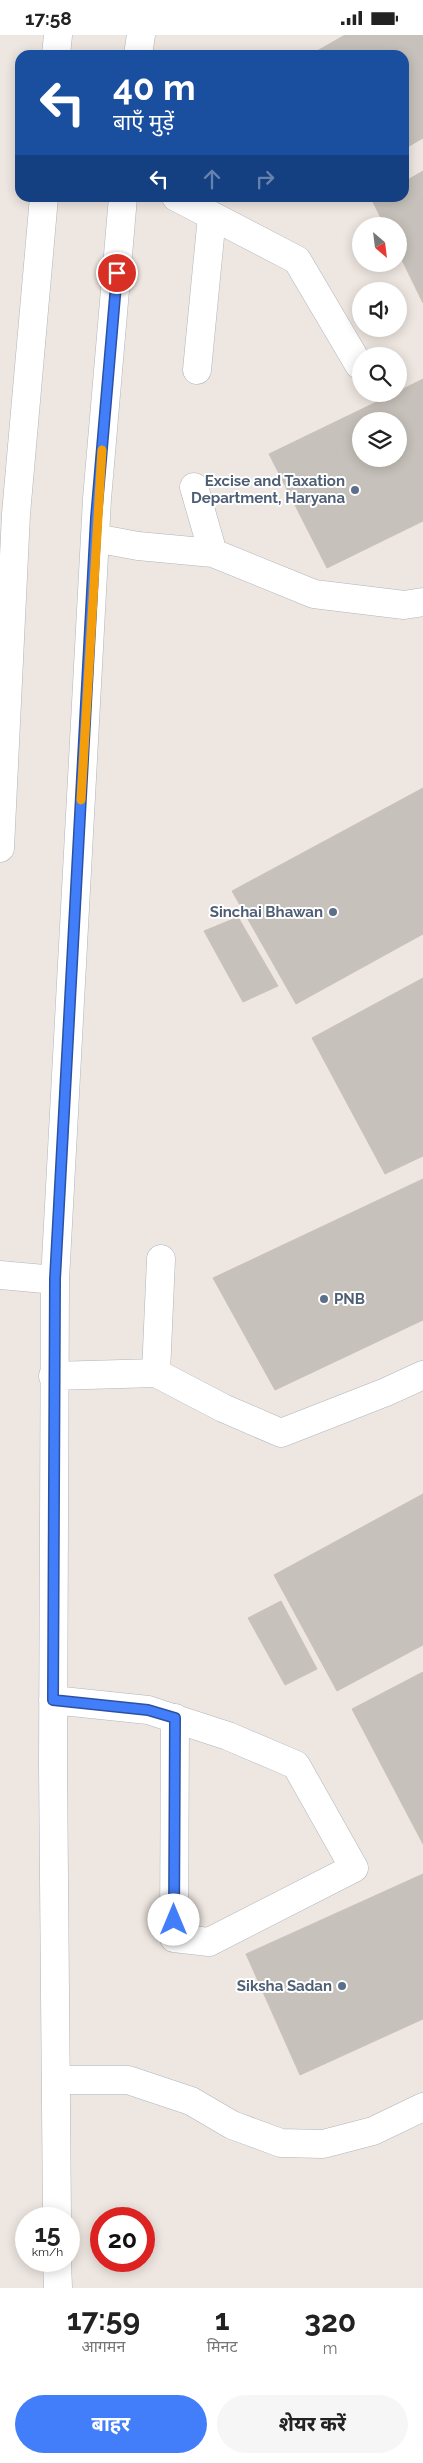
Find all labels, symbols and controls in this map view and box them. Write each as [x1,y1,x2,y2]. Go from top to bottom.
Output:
text: 17:58 [25,7,72,29]
text: 40 m [113,67,195,108]
icon: left [30,70,95,135]
text: बाएँ मुड़ें [113,109,174,135]
icon: left [145,165,173,193]
icon: ahead [198,165,226,193]
icon: right [251,165,279,193]
north arrow [352,217,408,273]
map controls [352,217,407,467]
pin [96,252,138,294]
icon: arrive [103,259,131,287]
button: sound [352,282,407,337]
button: search [352,347,407,402]
button: layers [352,412,407,467]
place label: Excise and Taxation Department, Haryana [191,472,345,507]
marker: Excise and Taxation Department, Haryana [349,484,361,496]
place label: Sinchai Bhawan [210,903,323,921]
marker: Sinchai Bhawan [327,906,339,918]
place label: PNB [334,1290,365,1308]
marker: PNB [318,1293,330,1305]
position arrow [147,1893,199,1945]
place label: Siksha Sadan [237,1977,332,1995]
marker: Siksha Sadan [336,1980,348,1992]
speed limit sign: 20 [90,2207,155,2272]
text: 15 [34,2218,61,2248]
text: km/h [32,2245,63,2259]
text: 17:59 [67,2302,140,2337]
text: 1 [215,2302,230,2337]
text: 320 [304,2304,356,2339]
text: आगमन [81,2337,125,2356]
text: मिनट [207,2337,237,2356]
text: m [323,2339,338,2358]
button: बाहर [15,2395,207,2453]
button: शेयर करें [217,2395,408,2453]

